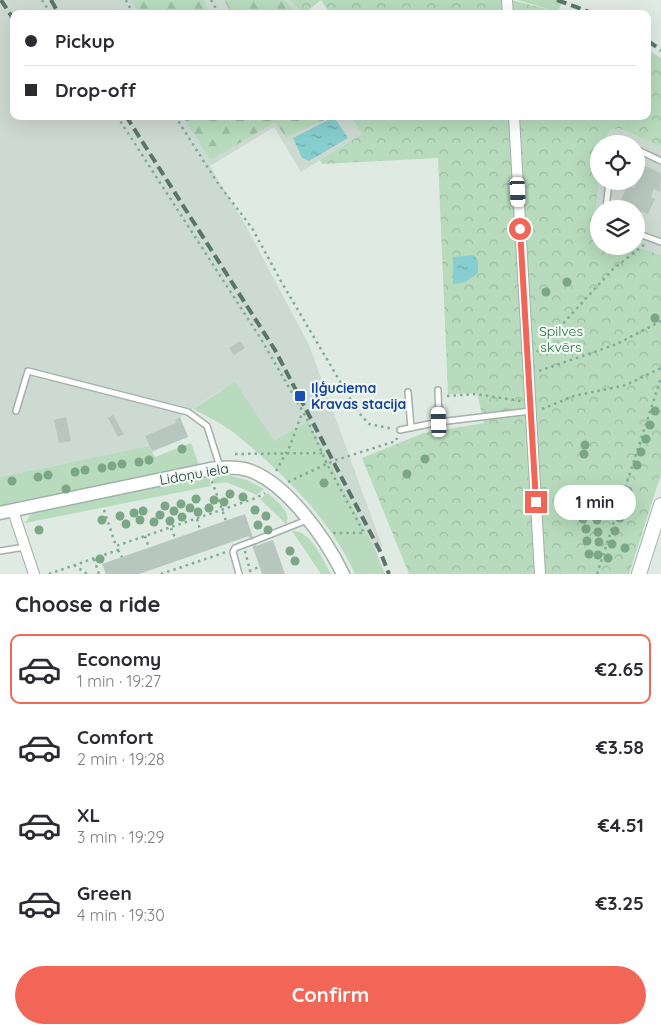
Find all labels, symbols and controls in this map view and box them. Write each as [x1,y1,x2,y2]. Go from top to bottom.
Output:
text: Pickup [55,29,115,53]
text: Drop-off [55,78,136,102]
map controls [590,135,645,255]
button: locate [590,135,645,190]
car [509,177,526,207]
button: layers [590,200,645,255]
route start [509,218,531,240]
park label: Spilves skvērs [539,322,583,356]
place label: Iļģuciema Kravas stacija [311,379,406,413]
marker: Iļģuciema Kravas stacija [293,389,307,403]
car [430,407,447,437]
street label: Lidoņu iela [158,459,230,489]
callout: 1 min [554,484,636,520]
route end [525,491,547,513]
text: 1 min [576,492,614,512]
text: Choose a ride [15,590,160,618]
icon: car [17,647,62,692]
text: Economy [77,647,161,671]
text: €2.65 [595,657,644,681]
text: 1 min · 19:27 [77,671,161,691]
icon: car [17,725,62,770]
text: Comfort [77,725,154,749]
text: €3.58 [596,735,644,759]
text: 2 min · 19:28 [77,749,165,769]
icon: car [17,803,62,848]
text: XL [77,803,100,827]
text: €4.51 [598,813,644,837]
text: 3 min · 19:29 [77,827,165,847]
icon: car [17,881,62,926]
text: Green [77,881,132,905]
text: €3.25 [595,891,644,915]
text: 4 min · 19:30 [77,905,165,925]
button: Confirm [15,966,646,1024]

